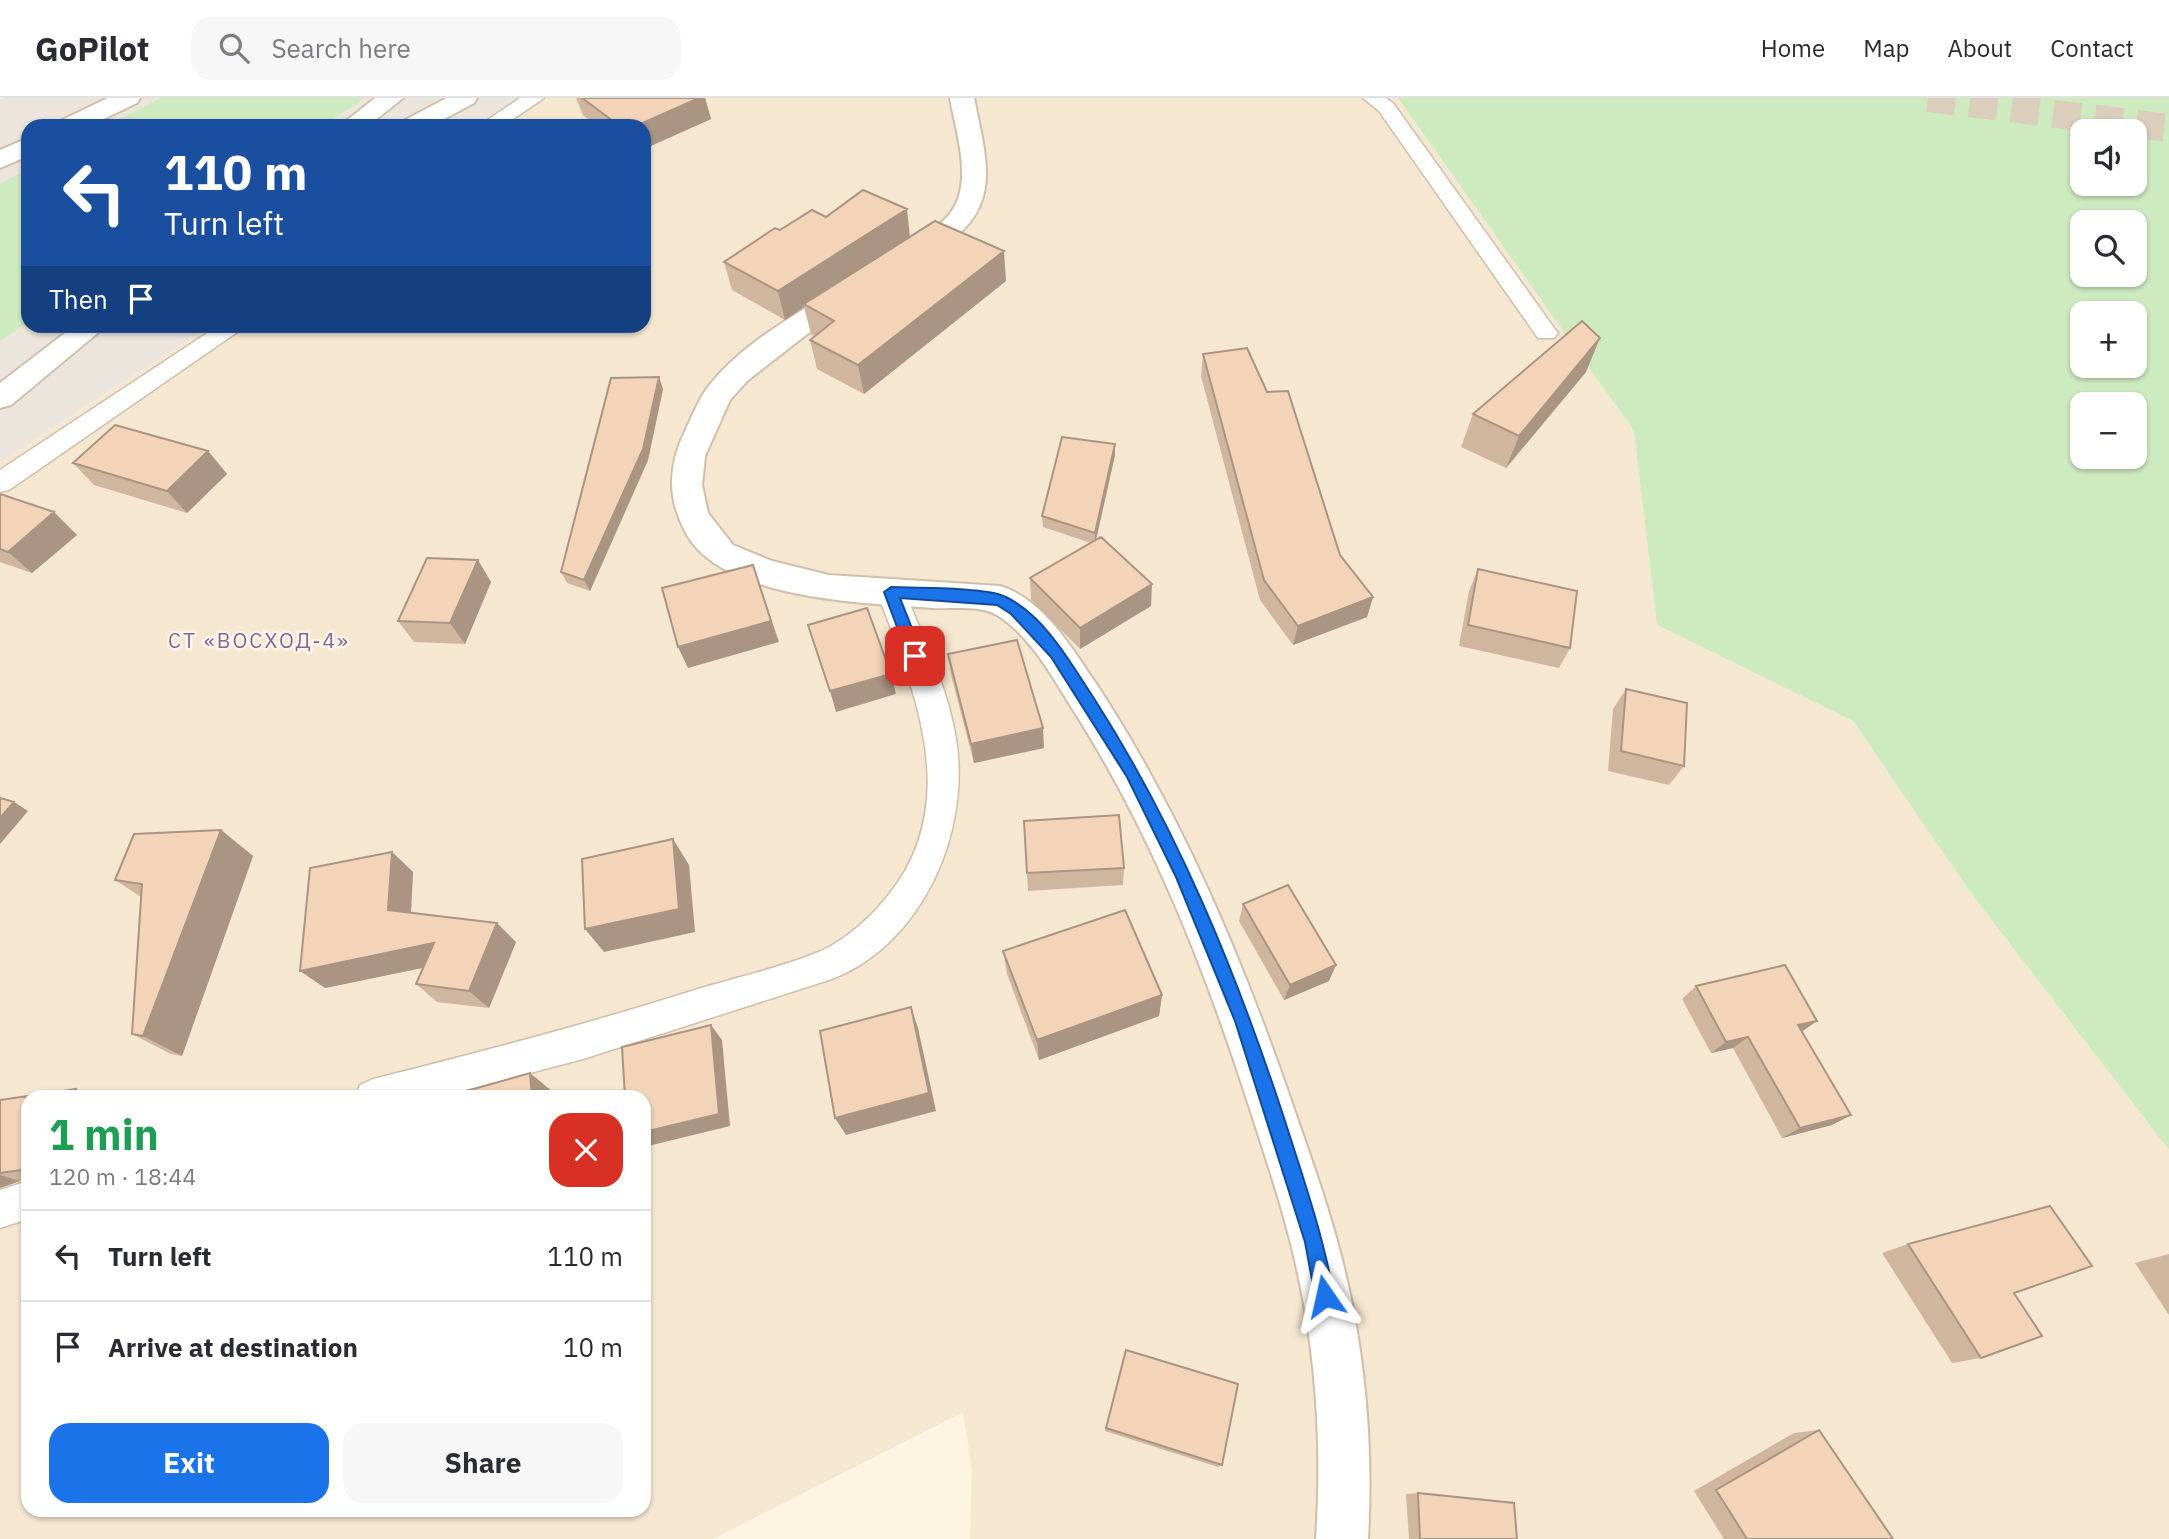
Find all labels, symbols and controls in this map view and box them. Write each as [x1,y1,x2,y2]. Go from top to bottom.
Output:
search box [191,17,681,80]
text: GoPilot [35,27,149,70]
icon: search [215,29,253,67]
text: Search here [271,31,411,65]
text: Home [1761,32,1825,64]
text: Map [1863,32,1909,64]
text: About [1947,32,2012,64]
text: Contact [2050,32,2134,64]
map controls [2070,119,2147,469]
button: sound [2070,119,2147,196]
text: 110 m [164,140,308,203]
icon: left [49,147,140,238]
text: Turn left [164,202,284,244]
button: search [2070,210,2147,287]
icon: arrive [122,280,160,318]
text: Then [49,282,108,316]
button: + [2070,301,2147,378]
button: − [2070,392,2147,469]
district label: СТ «ВОСХОД-4» [168,626,350,654]
pin [885,626,945,686]
icon: arrive [896,637,934,675]
text: 1 min [49,1107,159,1162]
button: close [549,1113,623,1187]
text: 120 m · 18:44 [49,1161,196,1191]
icon: left [49,1237,87,1275]
text: Turn left [108,1239,211,1273]
text: 110 m [547,1239,623,1273]
position arrow [1288,1259,1362,1333]
icon: arrive [49,1328,87,1366]
text: Arrive at destination [108,1330,358,1364]
text: 10 m [563,1330,623,1364]
button: Exit [49,1423,329,1503]
button: Share [343,1423,623,1503]

